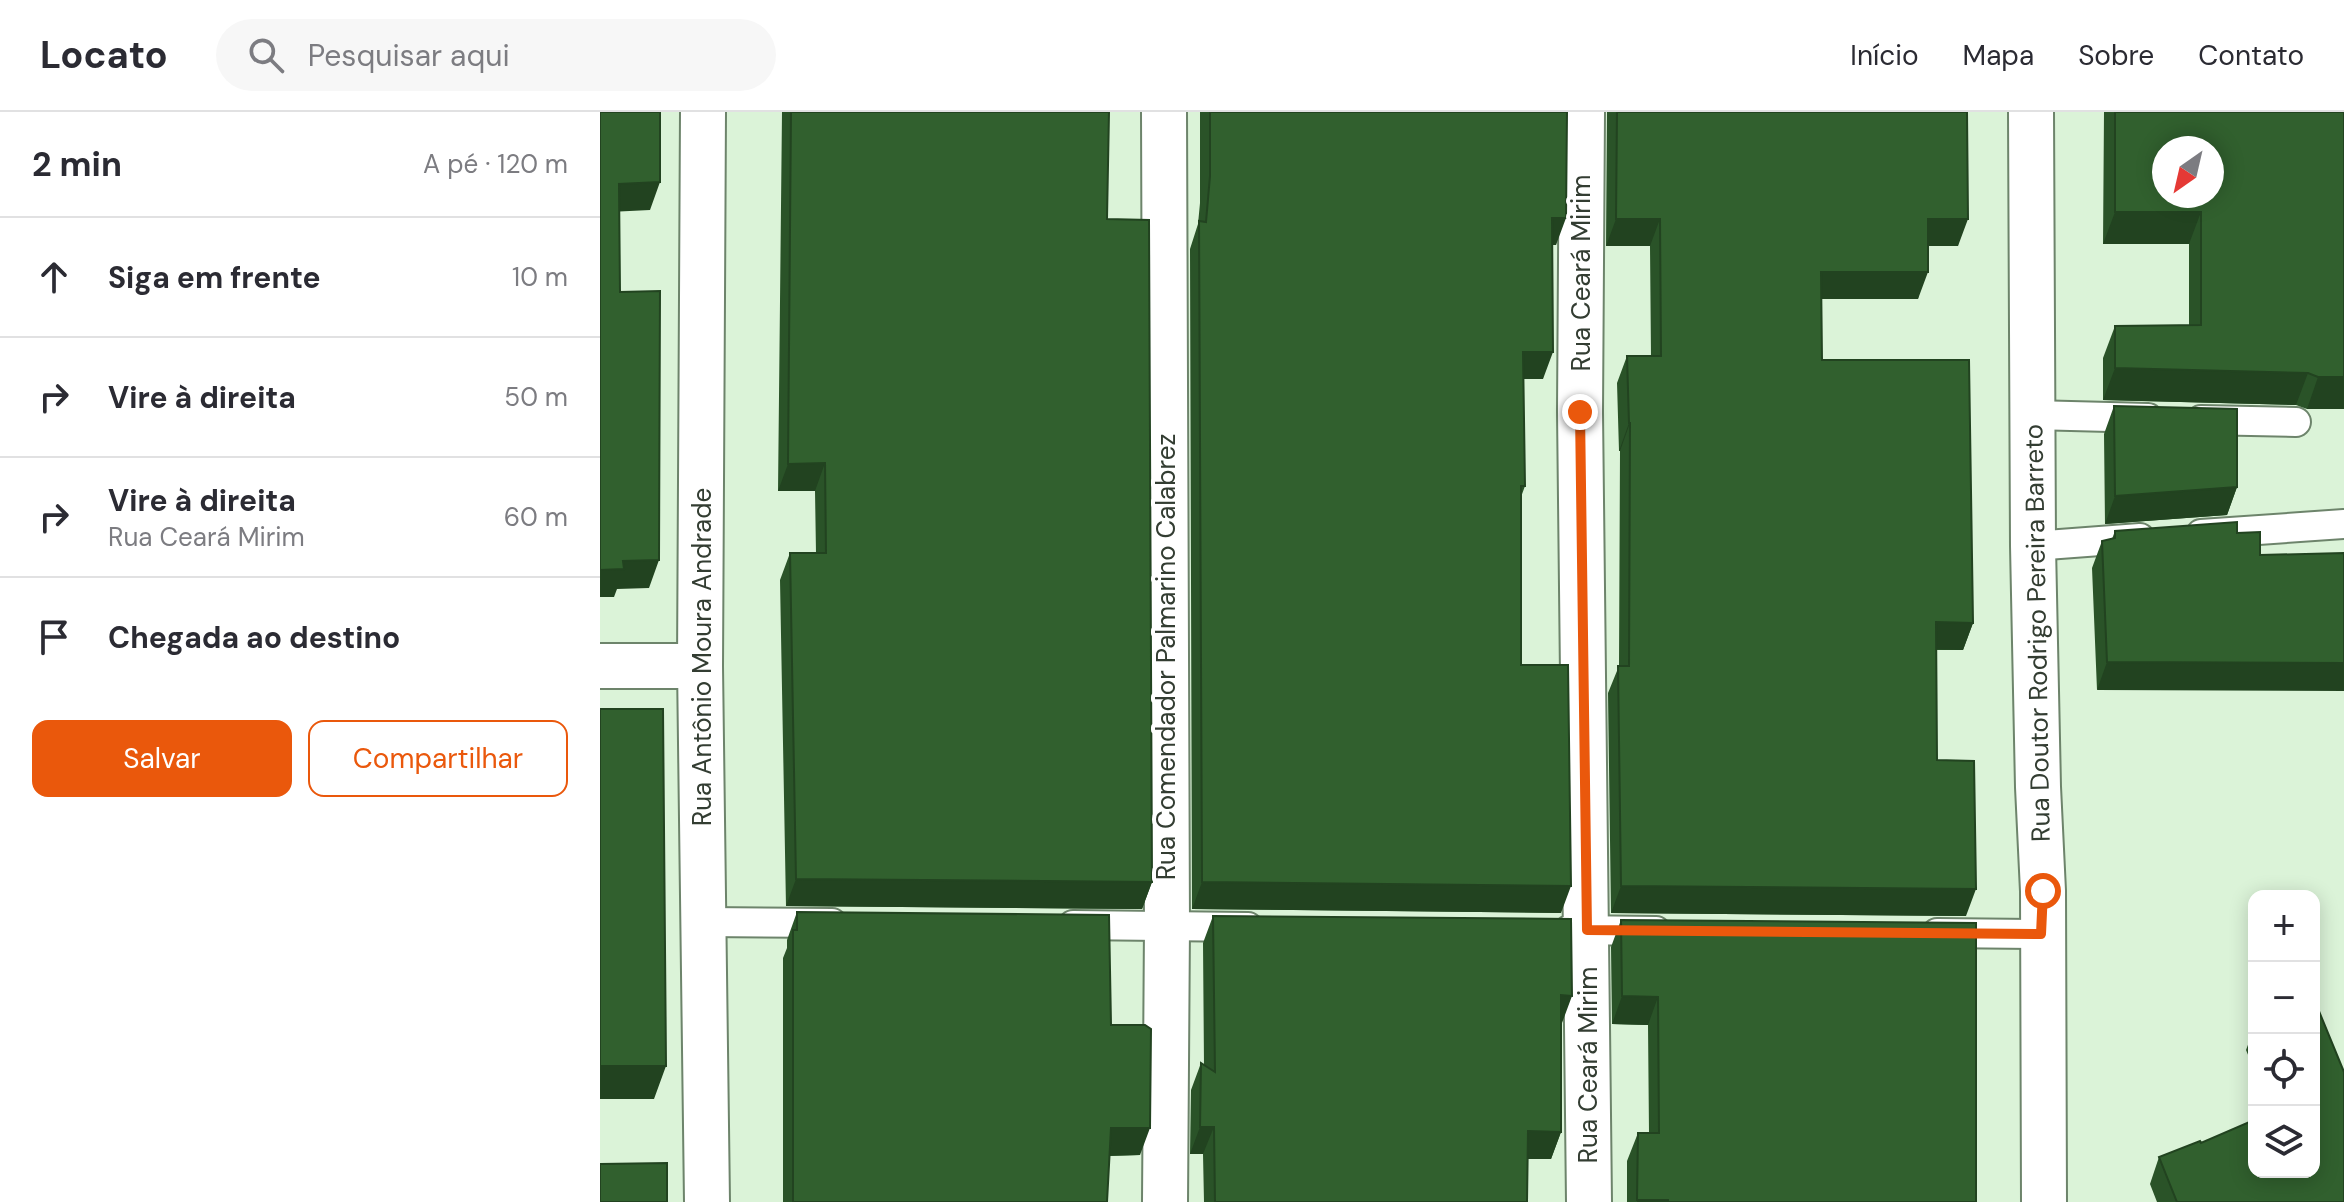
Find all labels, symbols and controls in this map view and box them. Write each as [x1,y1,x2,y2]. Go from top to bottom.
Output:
search box [216,19,776,91]
text: Locato [40,30,168,80]
icon: search [244,33,288,77]
text: Pesquisar aqui [308,36,510,75]
text: Início [1850,37,1919,74]
text: Mapa [1963,37,2034,74]
text: Sobre [2078,37,2154,74]
text: Contato [2198,37,2304,74]
north arrow [2152,136,2224,208]
text: 2 min [32,142,122,187]
text: A pé · 120 m [423,147,568,181]
street label: Rua Ceará Mirim [1564,175,1598,371]
icon: ahead [32,255,76,299]
text: Siga em frente [108,258,321,297]
text: 10 m [512,260,568,294]
icon: right [32,375,76,419]
text: Vire à direita [108,378,296,417]
text: 50 m [504,380,568,414]
route end [1562,394,1598,430]
street label: Rua Doutor Rodrigo Pereira Barreto [2016,424,2058,842]
street label: Rua Comendador Palmarino Calabrez [1149,434,1183,880]
text: Vire à direita [108,481,296,520]
street label: Rua Antônio Moura Andrade [685,488,719,826]
icon: right [32,495,76,539]
text: 60 m [504,500,568,534]
text: Rua Ceará Mirim [108,520,305,554]
icon: arrive [32,615,76,659]
text: Chegada ao destino [108,618,400,657]
button: Salvar [32,720,292,797]
button: Compartilhar [308,720,568,797]
route start [2025,873,2061,909]
map controls [2248,890,2320,1178]
button: + [2248,890,2320,962]
button: − [2248,962,2320,1034]
street label: Rua Ceará Mirim [1571,967,1605,1163]
button: locate [2248,1034,2320,1106]
button: layers [2248,1106,2320,1178]

